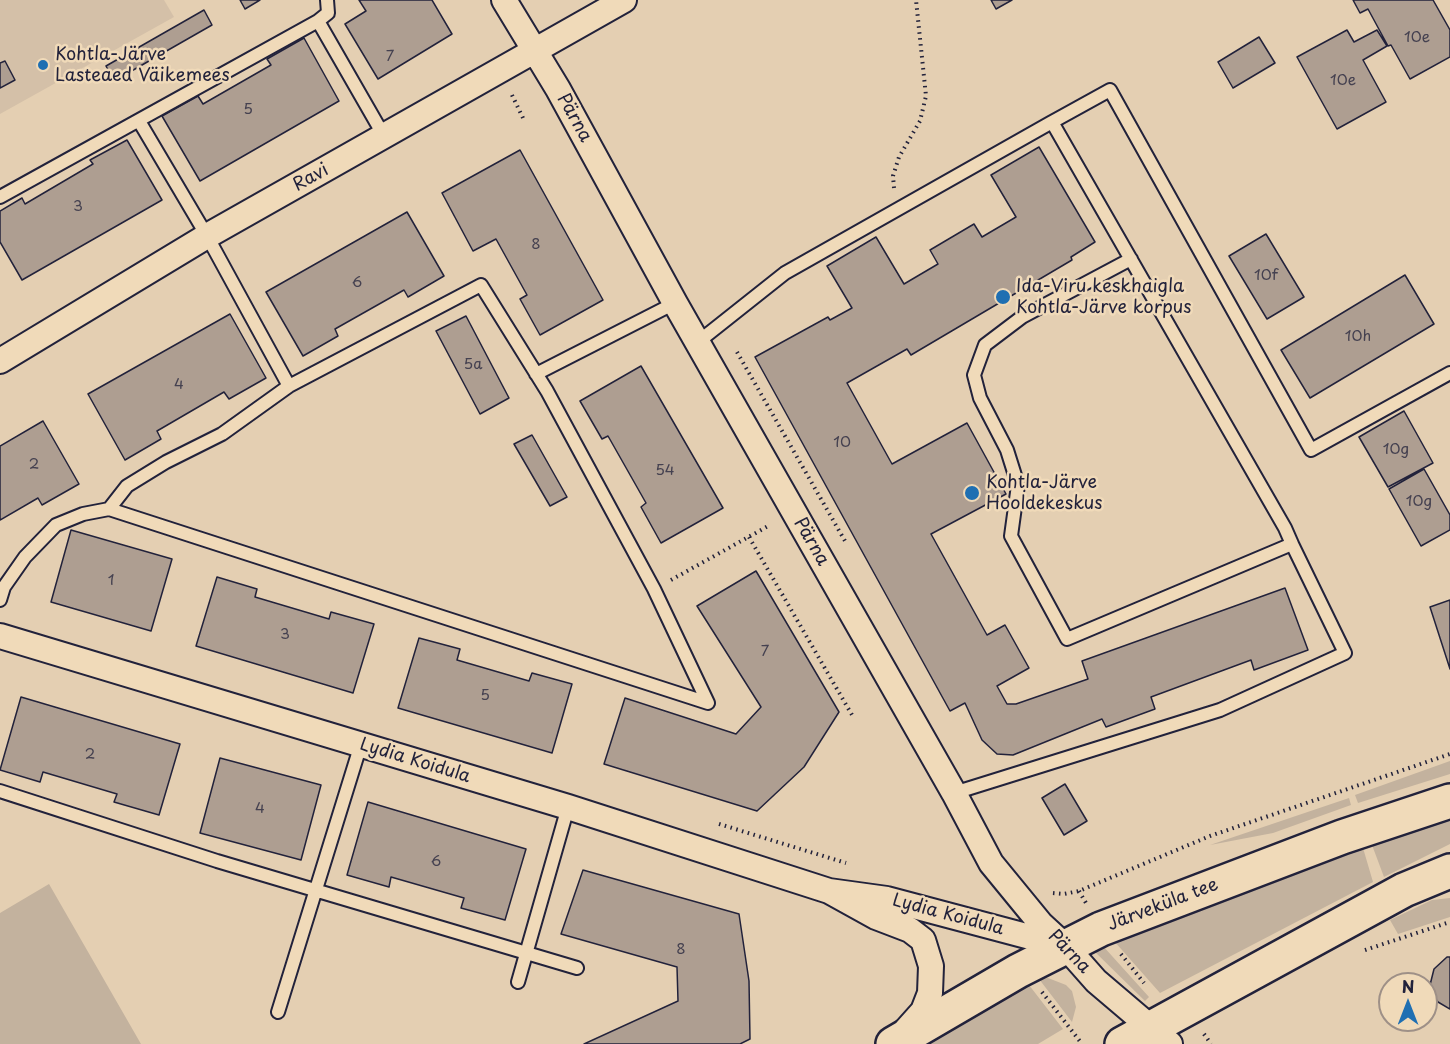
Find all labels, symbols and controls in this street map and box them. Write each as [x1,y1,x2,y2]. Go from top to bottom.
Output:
house number: 10e [1404,29,1430,47]
place label: Kohtla-Järve Lasteaed Väikemees [55,44,230,86]
house number: 7 [386,48,394,66]
marker: Kohtla-Järve Lasteaed Väikemees [36,58,50,72]
house number: 10e [1330,72,1356,90]
street label: Pärna [552,90,596,146]
house number: 5 [243,101,253,119]
street label: Ravi [289,159,333,197]
house number: 3 [73,198,83,216]
house number: 8 [531,236,541,254]
house number: 10f [1254,267,1278,285]
house number: 6 [352,274,362,292]
place label: Ida-Viru keskhaigla Kohtla-Järve korpus [1016,276,1191,318]
marker: Ida-Viru keskhaigla Kohtla-Järve korpus [994,288,1012,306]
house number: 10h [1345,328,1371,346]
house number: 5a [464,356,482,374]
house number: 4 [174,376,184,394]
house number: 10 [833,434,851,452]
house number: 10g [1383,441,1409,459]
house number: 2 [29,456,39,474]
house number: 54 [655,462,675,480]
place label: Kohtla-Järve Hooldekeskus [986,472,1103,514]
marker: Kohtla-Järve Hooldekeskus [963,484,981,502]
house number: 10g [1406,493,1432,511]
street label: Pärna [789,514,833,570]
house number: 1 [108,572,114,590]
house number: 3 [280,626,290,644]
house number: 7 [761,643,769,661]
house number: 5 [480,687,490,705]
street label: Lydia Koidula [357,734,473,788]
house number: 2 [85,746,95,764]
house number: 4 [255,800,265,818]
house number: 6 [431,853,441,871]
street label: Järveküla tee [1105,874,1221,936]
street label: Lydia Koidula [890,890,1006,940]
street label: Pärna [1043,926,1095,978]
house number: 8 [676,941,686,959]
north arrow [1378,972,1438,1032]
text: N [1402,974,1414,998]

